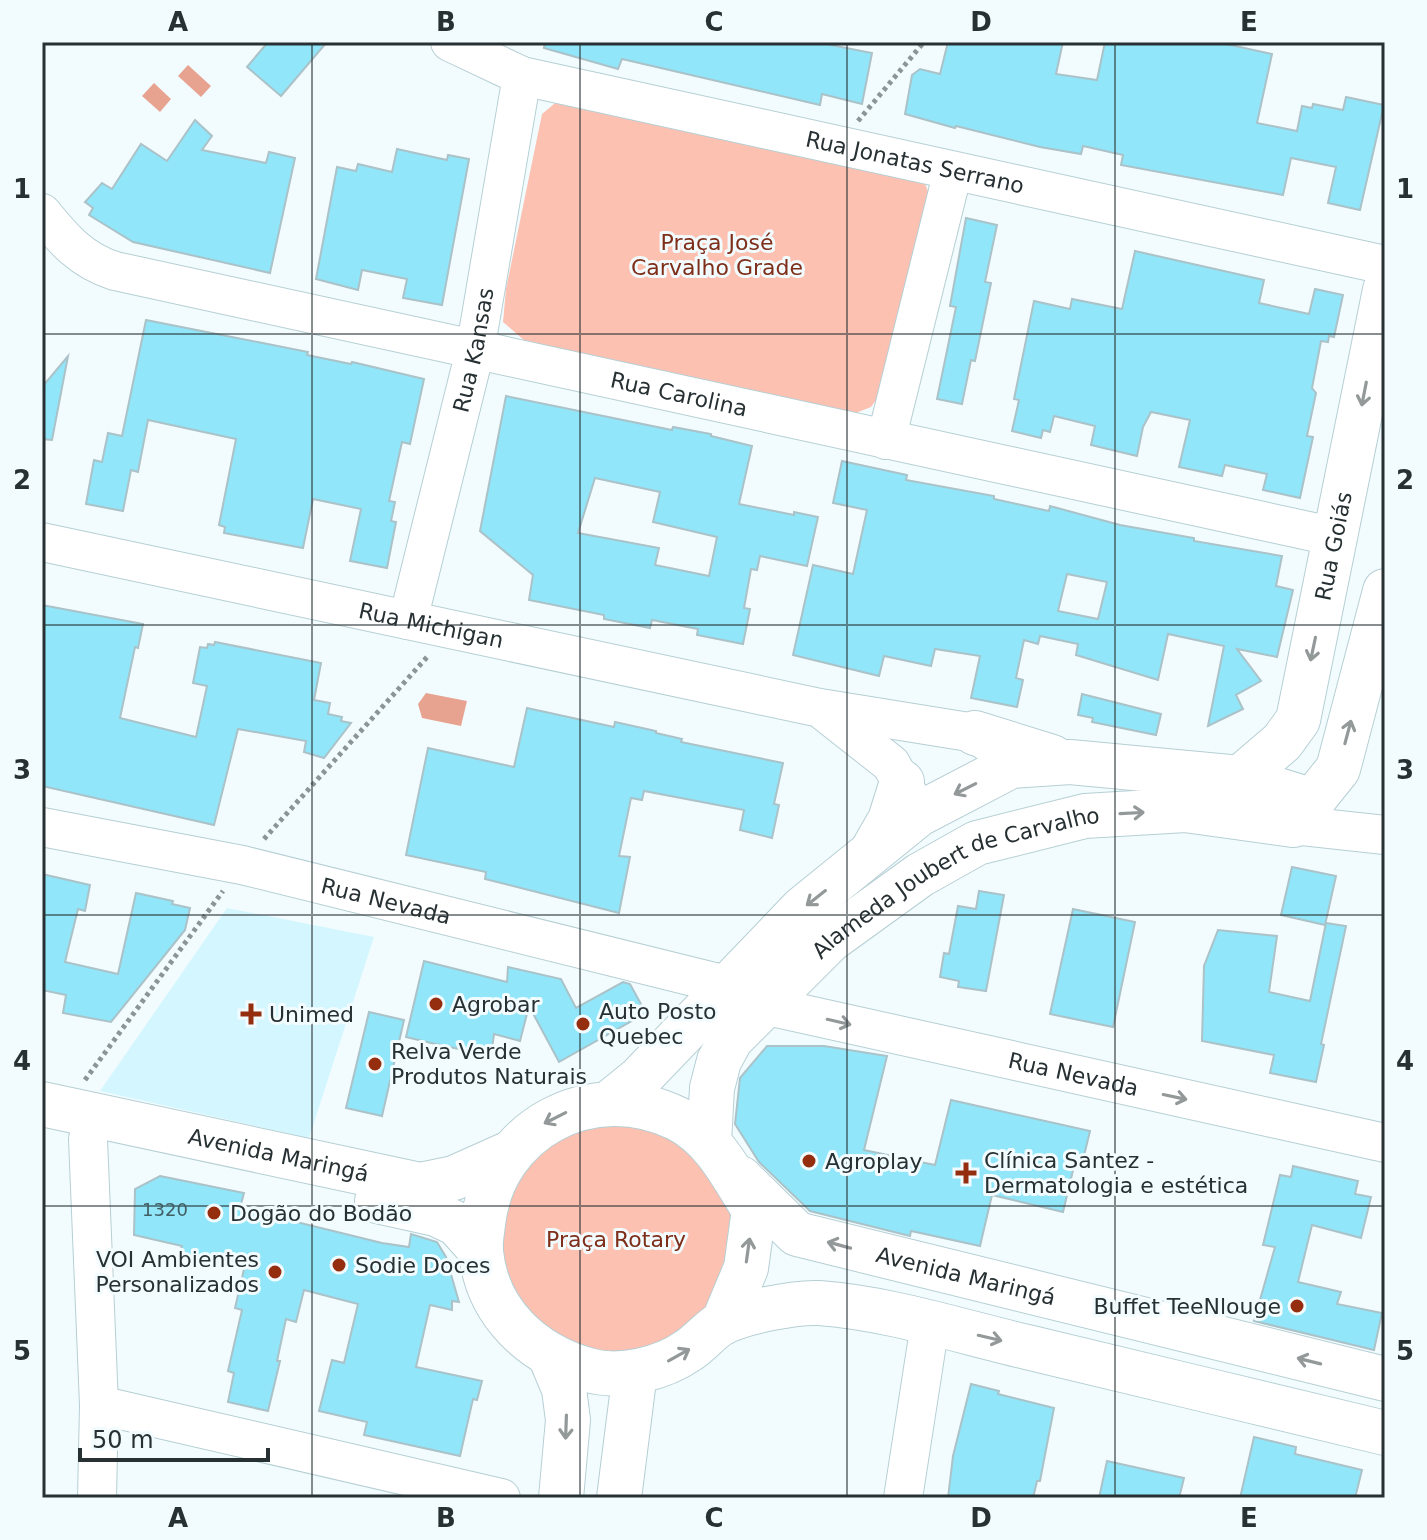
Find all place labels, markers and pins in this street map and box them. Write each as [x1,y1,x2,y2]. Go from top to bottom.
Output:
place label: Agrobar [452,992,540,1017]
marker: Agrobar [427,995,445,1013]
place label: Auto Posto Quebec [599,999,717,1049]
place label: Unimed [269,1002,354,1027]
marker: Unimed [240,1003,262,1025]
marker: Auto Posto Quebec [574,1015,592,1033]
place label: Relva Verde Produtos Naturais [391,1039,587,1089]
marker: Relva Verde Produtos Naturais [366,1055,384,1073]
place label: Clínica Santez - Dermatologia e estética [984,1148,1248,1198]
place label: Agroplay [825,1149,923,1174]
marker: Agroplay [800,1152,818,1170]
marker: Clínica Santez - Dermatologia e estética [955,1162,977,1184]
place label: Dogão do Bodão [230,1201,412,1226]
marker: Dogão do Bodão [205,1204,223,1222]
place label: VOI Ambientes Personalizados [95,1247,259,1297]
place label: Sodie Doces [355,1253,491,1278]
marker: Sodie Doces [330,1256,348,1274]
marker: VOI Ambientes Personalizados [266,1263,284,1281]
place label: Buffet TeeNlouge [1093,1294,1281,1319]
marker: Buffet TeeNlouge [1288,1297,1306,1315]

